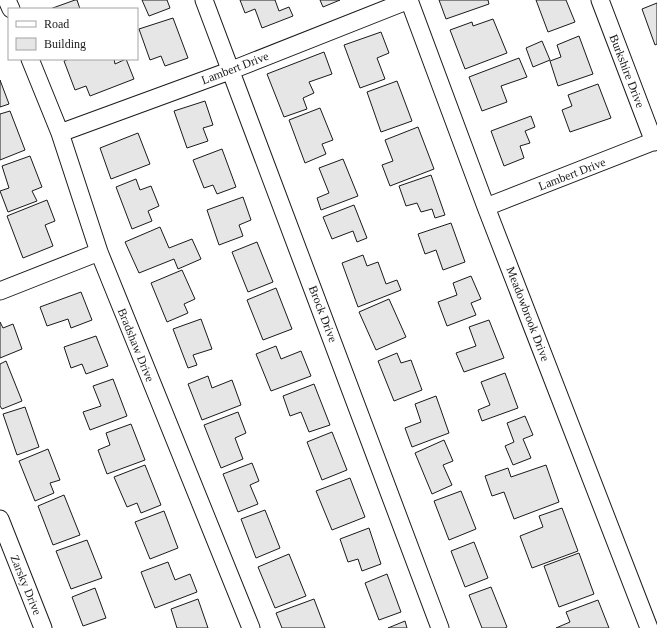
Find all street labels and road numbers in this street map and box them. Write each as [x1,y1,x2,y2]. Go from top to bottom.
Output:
street label: Burkshire Drive [607,32,647,110]
street label: Lambert Drive [199,49,271,87]
street label: Lambert Drive [536,155,608,193]
street label: Meadowbrook Drive [503,265,553,363]
street label: Brock Drive [306,284,340,344]
street label: Bradshaw Drive [115,306,157,384]
street label: Zarsky Drive [8,553,44,617]

